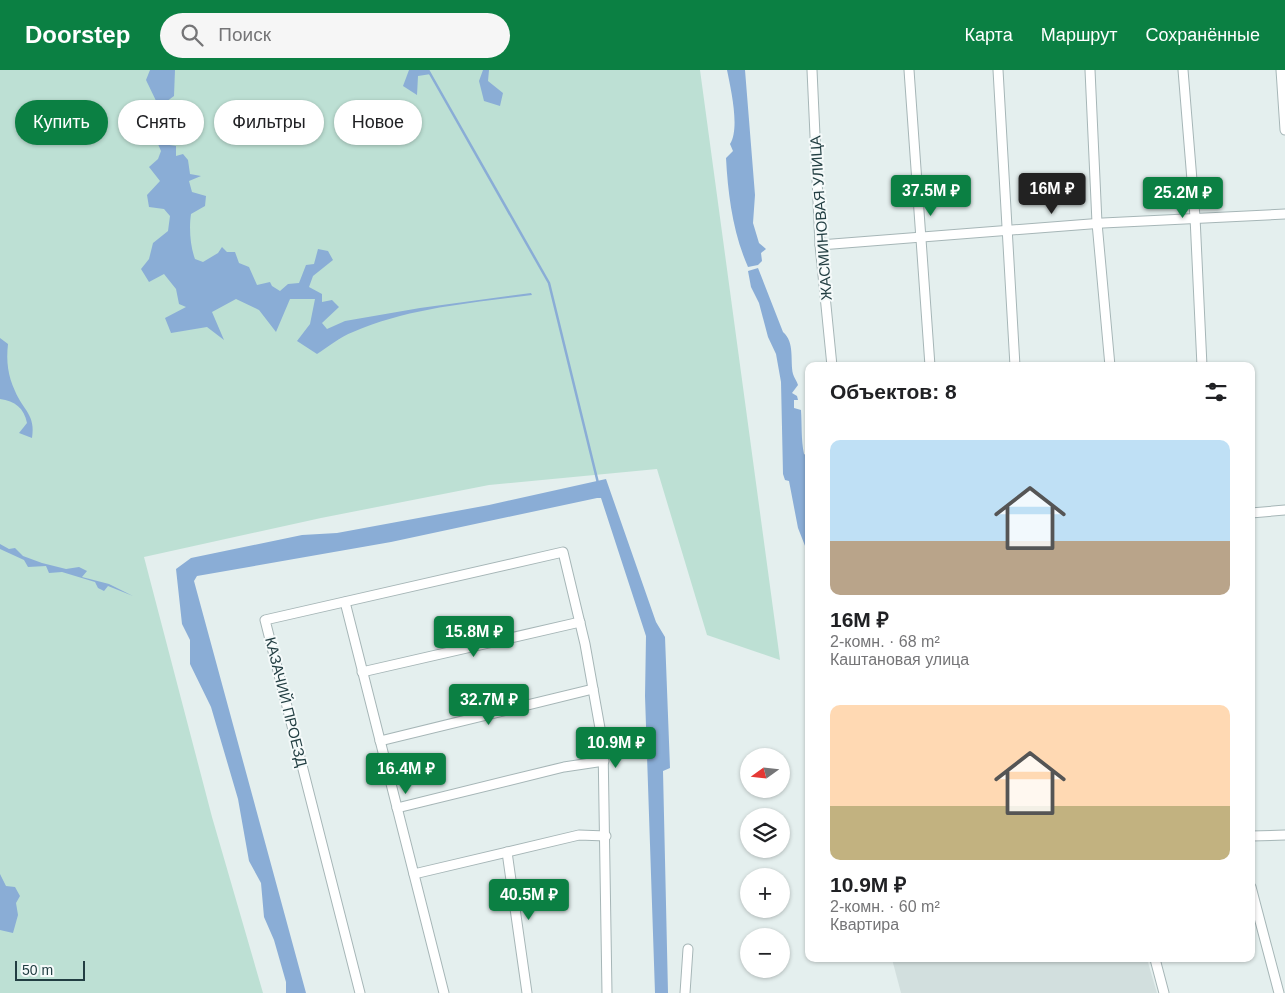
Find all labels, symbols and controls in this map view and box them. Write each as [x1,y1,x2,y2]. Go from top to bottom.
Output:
search box [160,13,510,58]
text: Doorstep [25,21,130,48]
icon: search [178,21,206,49]
text: Поиск [218,24,271,45]
text: Карта [965,25,1013,45]
text: Маршрут [1041,25,1117,45]
text: Сохранённые [1145,25,1260,45]
chip: Купить [15,100,108,145]
chip: Снять [118,100,204,145]
chip: Фильтры [214,100,324,145]
chip: Новое [334,100,422,145]
street label: ЖАСМИНОВАЯ УЛИЦА [806,135,835,301]
pin: 16M ₽ [1017,172,1087,215]
pin: 37.5M ₽ [885,174,977,217]
pin: 25.2M ₽ [1137,176,1229,219]
text: 16M ₽ [1030,180,1074,197]
text: 37.5M ₽ [902,182,960,199]
text: 25.2M ₽ [1154,184,1212,201]
icon: filters [1202,378,1230,406]
text: Объектов: 8 [830,380,957,403]
icon: home [985,473,1075,563]
text: 16M ₽ [830,608,889,631]
pin: 15.8M ₽ [428,616,520,658]
text: 15.8M ₽ [445,623,503,640]
text: 2-комн. · 68 m² [830,633,940,650]
street label: КАЗАЧИЙ ПРОЕЗД [262,635,311,769]
text: Каштановая улица [830,651,969,668]
pin: 32.7M ₽ [443,684,535,726]
text: 32.7M ₽ [460,691,518,708]
pin: 10.9M ₽ [570,726,662,769]
text: 10.9M ₽ [587,734,645,751]
icon: home [985,738,1075,828]
north arrow [740,748,790,798]
map controls [740,748,790,978]
pin: 16.4M ₽ [360,752,452,795]
text: 16.4M ₽ [377,760,435,777]
button: layers [740,808,790,858]
button: + [740,868,790,918]
text: 10.9M ₽ [830,873,906,896]
pin: 40.5M ₽ [483,878,575,921]
text: 40.5M ₽ [500,886,558,903]
text: 2-комн. · 60 m² [830,898,940,915]
text: Квартира [830,916,899,933]
button: − [740,928,790,978]
scale bar [15,958,85,981]
text: 50 m [22,962,53,978]

